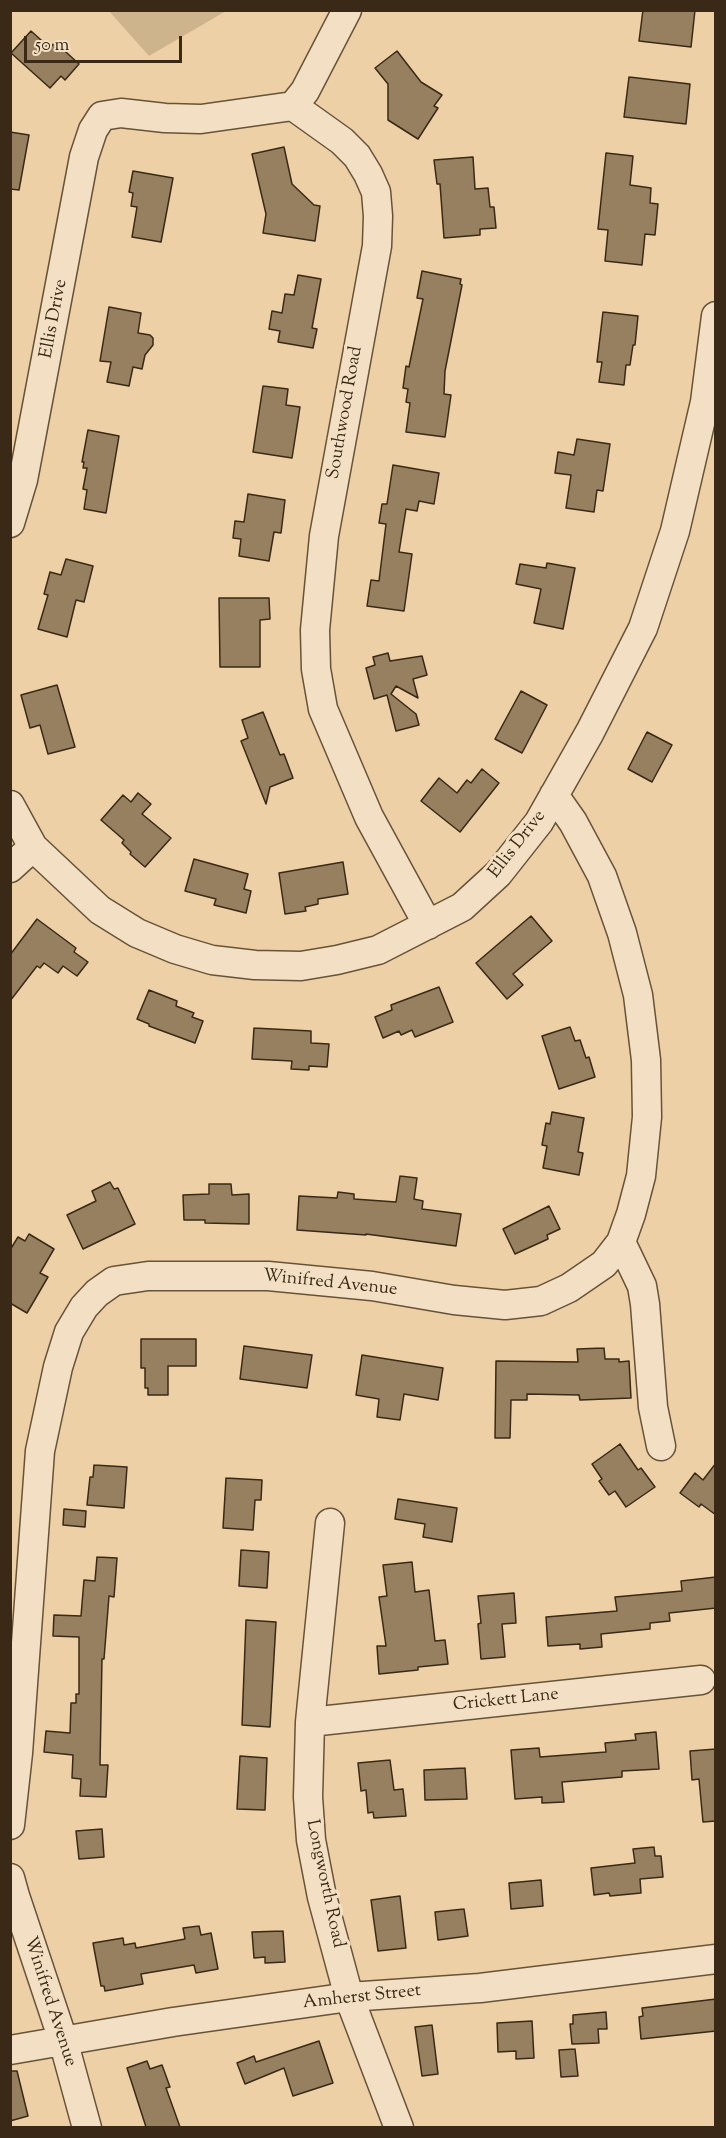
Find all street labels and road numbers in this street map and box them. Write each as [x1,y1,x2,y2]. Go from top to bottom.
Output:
street label: Ellis Drive [37,278,73,360]
street label: Southwood Road [324,345,368,481]
street label: Ellis Drive [485,807,551,883]
street label: Winifred Avenue [262,1266,398,1302]
street label: Crickett Lane [452,1685,560,1717]
street label: Longworth Road [300,1818,348,1950]
street label: Winifred Avenue [18,1934,80,2070]
street label: Amherst Street [302,1981,422,2015]

